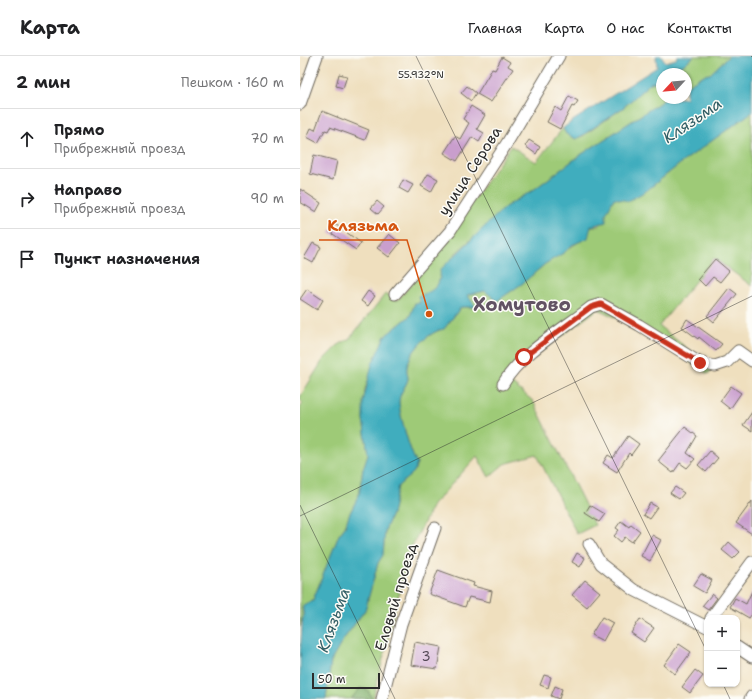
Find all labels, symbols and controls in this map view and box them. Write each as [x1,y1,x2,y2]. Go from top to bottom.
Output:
text: Карта [20,15,80,40]
text: Главная [468,19,522,37]
text: Карта [544,19,584,37]
text: О нас [606,19,645,37]
text: Контакты [667,19,732,37]
text: 55.932°N [398,68,444,81]
north arrow [656,68,692,104]
text: 2 мин [16,71,71,93]
text: Пешком · 160 m [181,74,284,91]
water label: Клязьма [659,93,726,148]
text: Прямо [54,120,104,140]
street label: улица Серова [434,122,507,219]
icon: ahead [16,128,38,150]
text: 70 m [250,130,284,147]
text: Прибрежный проезд [54,140,185,157]
text: Направо [54,180,122,200]
icon: right [16,188,38,210]
text: 90 m [250,190,284,207]
text: Прибрежный проезд [54,200,185,217]
callout: Клязьма [319,212,407,240]
text: Клязьма [327,215,399,236]
icon: arrive [16,248,38,270]
text: Пункт назначения [54,249,200,269]
district label: Хомутово [473,292,571,317]
route start [515,348,533,366]
route end [691,354,709,372]
street label: Еловый проезд [370,540,422,653]
water label: Клязьма [312,585,355,655]
map controls [704,615,740,687]
button: + [704,615,740,651]
house number: 3 [421,648,431,665]
button: − [704,651,740,687]
scale bar [312,671,380,690]
text: 50 m [318,672,346,687]

